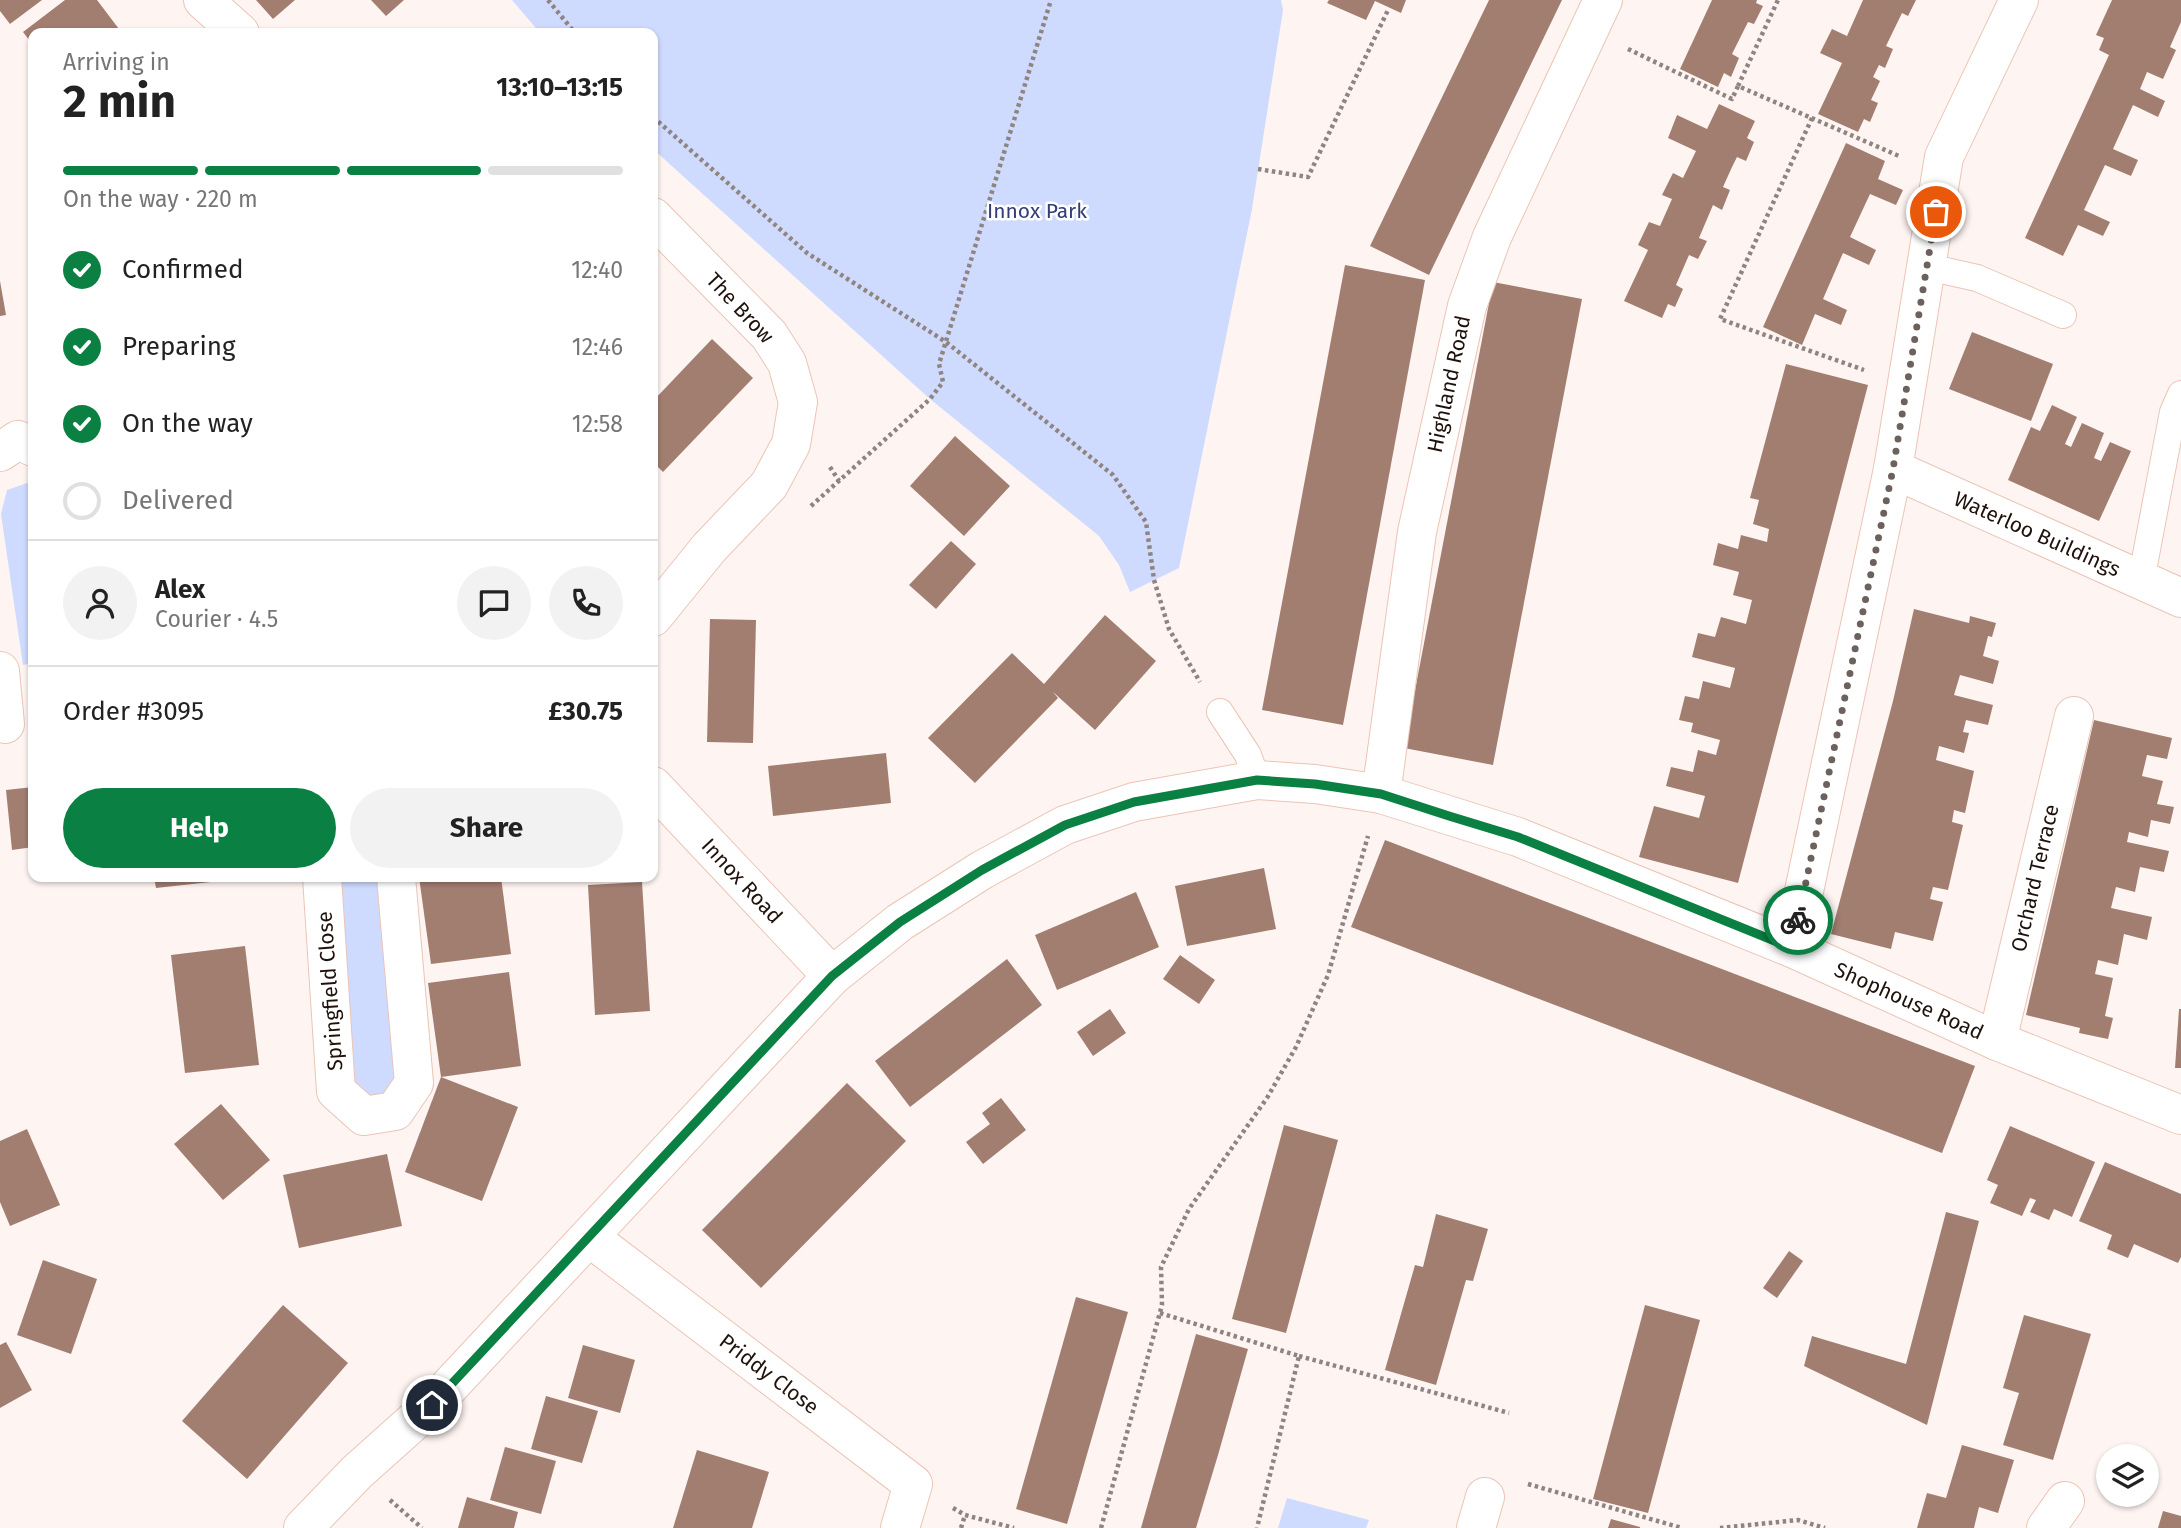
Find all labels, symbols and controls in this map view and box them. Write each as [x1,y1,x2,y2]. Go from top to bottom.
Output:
text: Arriving in [63,48,170,76]
text: 13:10–13:15 [496,72,623,103]
text: 2 min [63,74,176,129]
pin [1906,182,1966,242]
text: On the way · 220 m [63,185,258,213]
icon: bag [1917,193,1955,231]
park label: Innox Park [987,198,1087,224]
icon: check [63,251,101,289]
text: Confirmed [122,254,243,285]
text: 12:40 [571,256,623,284]
street label: The Brow [701,267,779,349]
street label: Highland Road [1422,313,1476,455]
icon: check [63,328,101,366]
text: Preparing [122,331,235,362]
text: 12:46 [572,333,623,361]
icon: check [63,405,101,443]
text: On the way [122,408,253,439]
text: 12:58 [572,410,623,438]
text: Delivered [122,485,234,516]
street label: Waterloo Buildings [1950,486,2124,582]
button: person [63,566,137,640]
button: chat [457,566,531,640]
button: phone [549,566,623,640]
text: Alex [155,574,205,605]
text: Courier · 4.5 [155,605,278,633]
text: Order #3095 [63,696,204,727]
text: £30.75 [548,696,623,727]
button: Help [63,788,336,868]
button: Share [350,788,623,868]
street label: Orchard Terrace [2005,802,2065,954]
street label: Innox Road [696,833,788,929]
courier [1763,885,1833,955]
icon: bike [1779,901,1817,939]
street label: Springfield Close [311,910,349,1072]
street label: Shophouse Road [1830,956,1988,1046]
street label: Priddy Close [714,1328,824,1420]
pin [402,1375,462,1435]
icon: home [413,1386,451,1424]
map controls [2096,1444,2159,1507]
button: layers [2096,1444,2159,1507]

